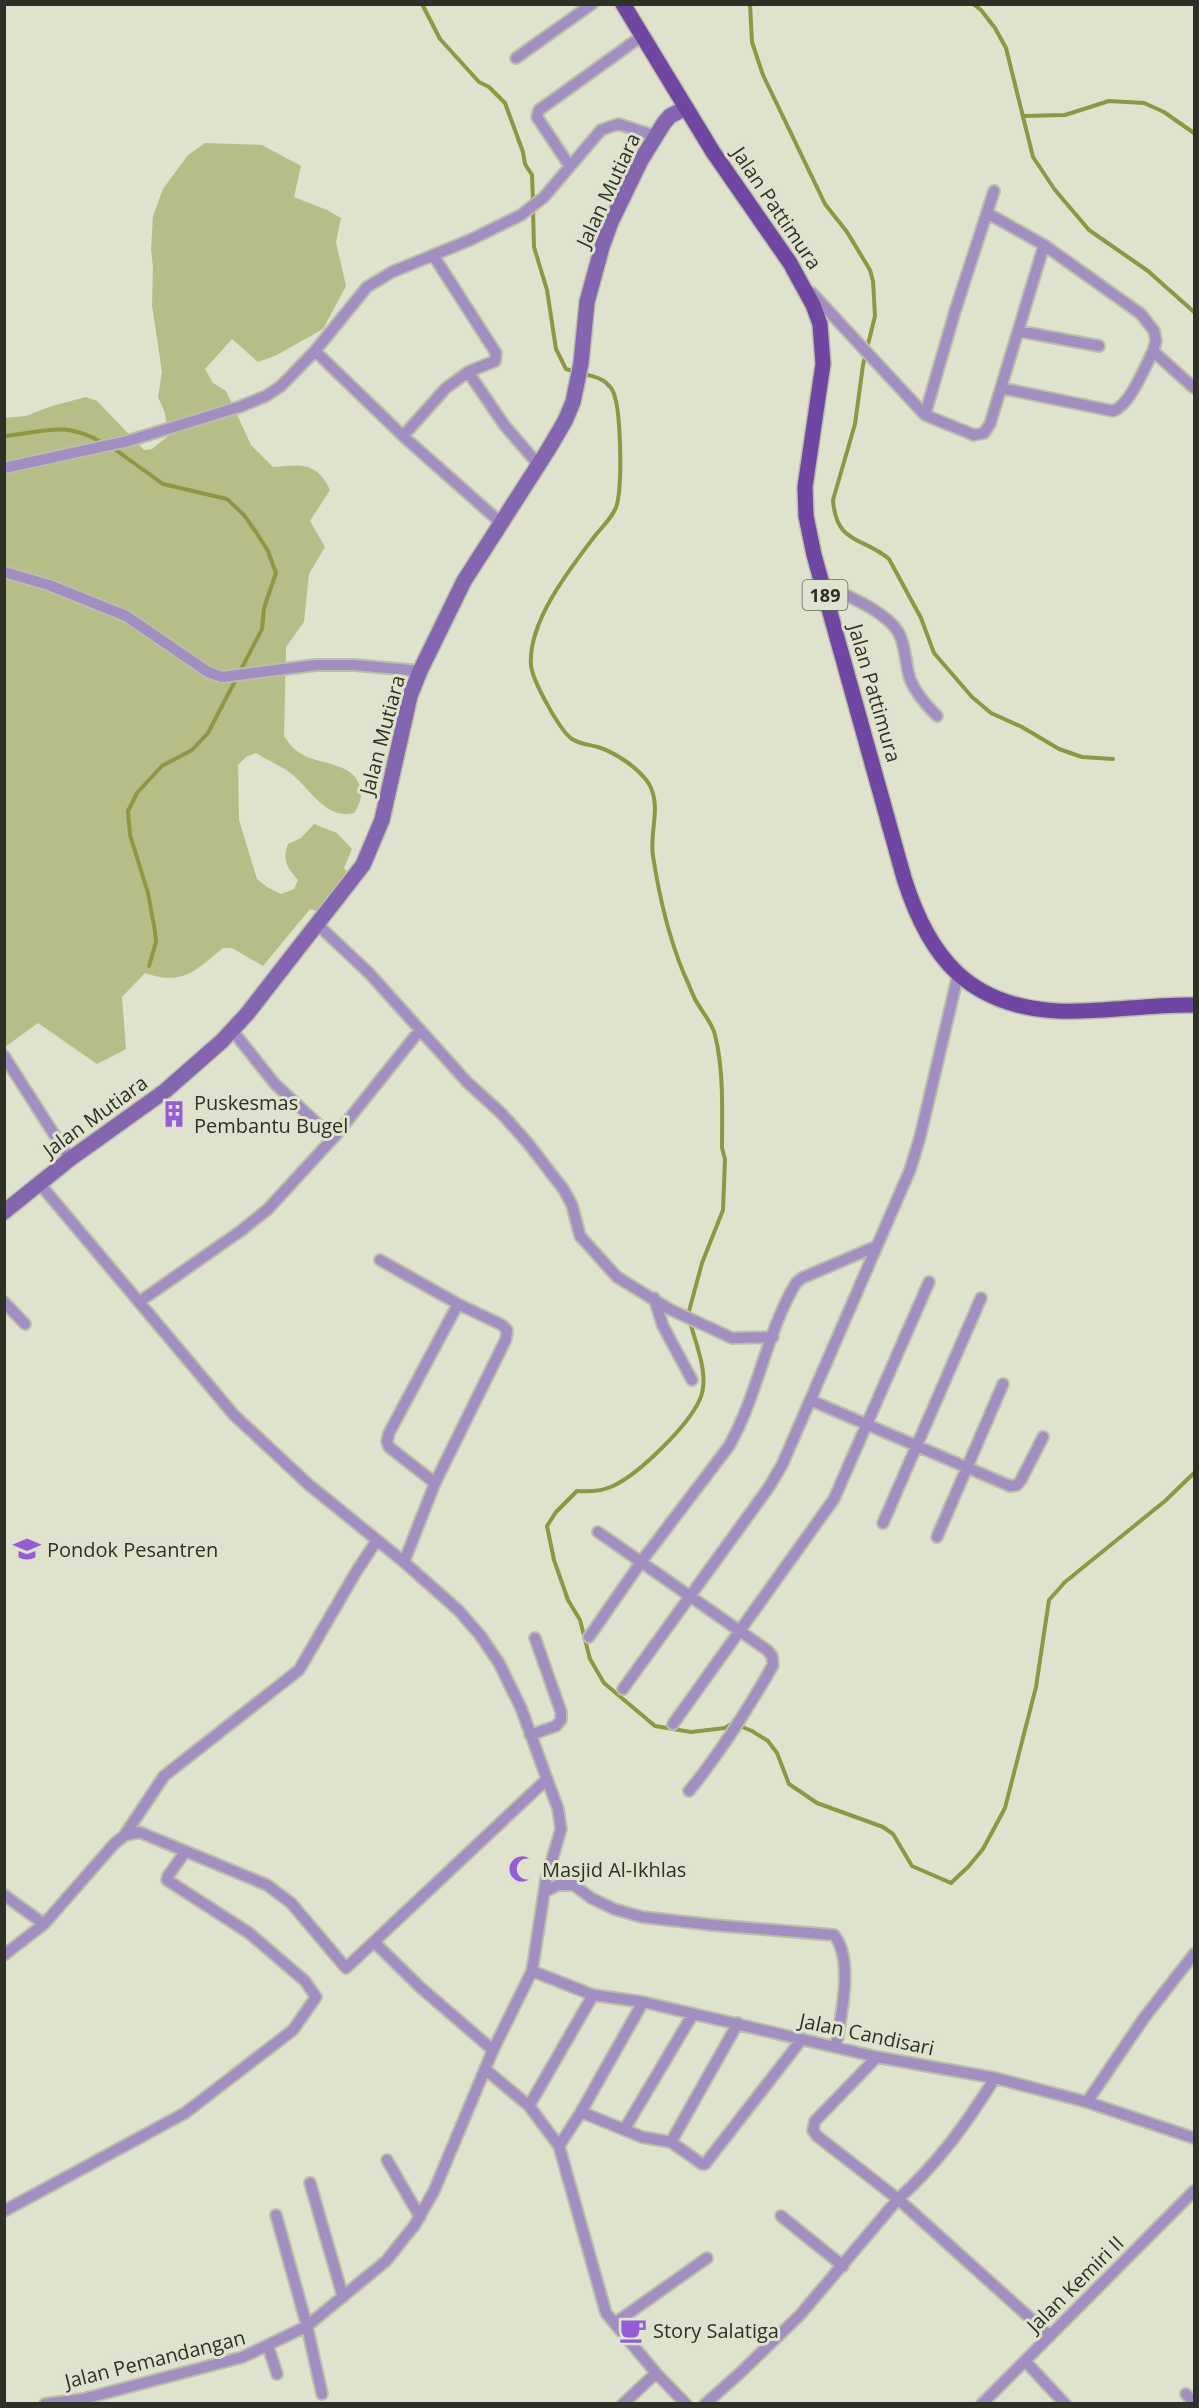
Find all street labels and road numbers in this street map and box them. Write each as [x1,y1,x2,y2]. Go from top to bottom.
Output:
street label: Jalan Mutiara [569,129,646,253]
street label: Jalan Pattimura [725,140,828,275]
road number: 189 [802,580,848,610]
street label: Jalan Pattimura [842,619,908,765]
street label: Jalan Mutiara [353,672,411,800]
street label: Jalan Mutiara [36,1069,153,1164]
street label: Jalan Candisari [795,2006,937,2061]
street label: Jalan Kemiri II [1019,2230,1129,2340]
street label: Jalan Pemandangan [60,2324,248,2395]

